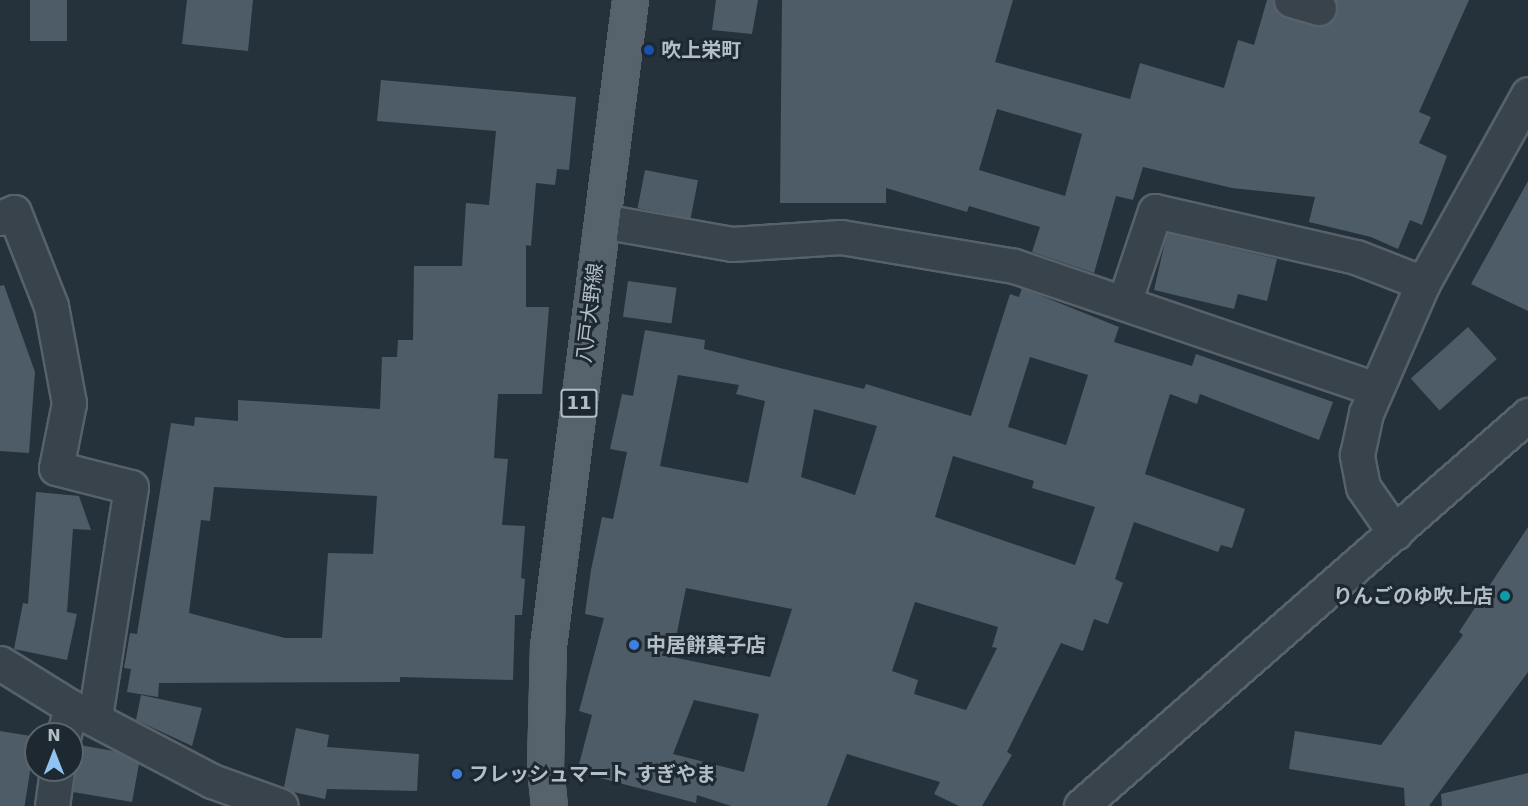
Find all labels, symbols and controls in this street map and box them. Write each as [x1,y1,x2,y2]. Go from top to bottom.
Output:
place label: 吹上栄町 [661,38,741,62]
marker: 吹上栄町 [642,43,656,57]
street label: 八戸大野線 [572,262,608,364]
road number: 11 [560,388,598,418]
place label: りんごのゆ吹上店 [1333,584,1493,608]
marker: りんごのゆ吹上店 [1498,589,1512,603]
place label: 中居餅菓子店 [646,633,766,657]
marker: 中居餅菓子店 [627,638,641,652]
north arrow [24,722,84,782]
text: N [47,726,61,745]
place label: フレッシュマート すぎやま [469,762,716,786]
marker: フレッシュマート すぎやま [450,767,464,781]

